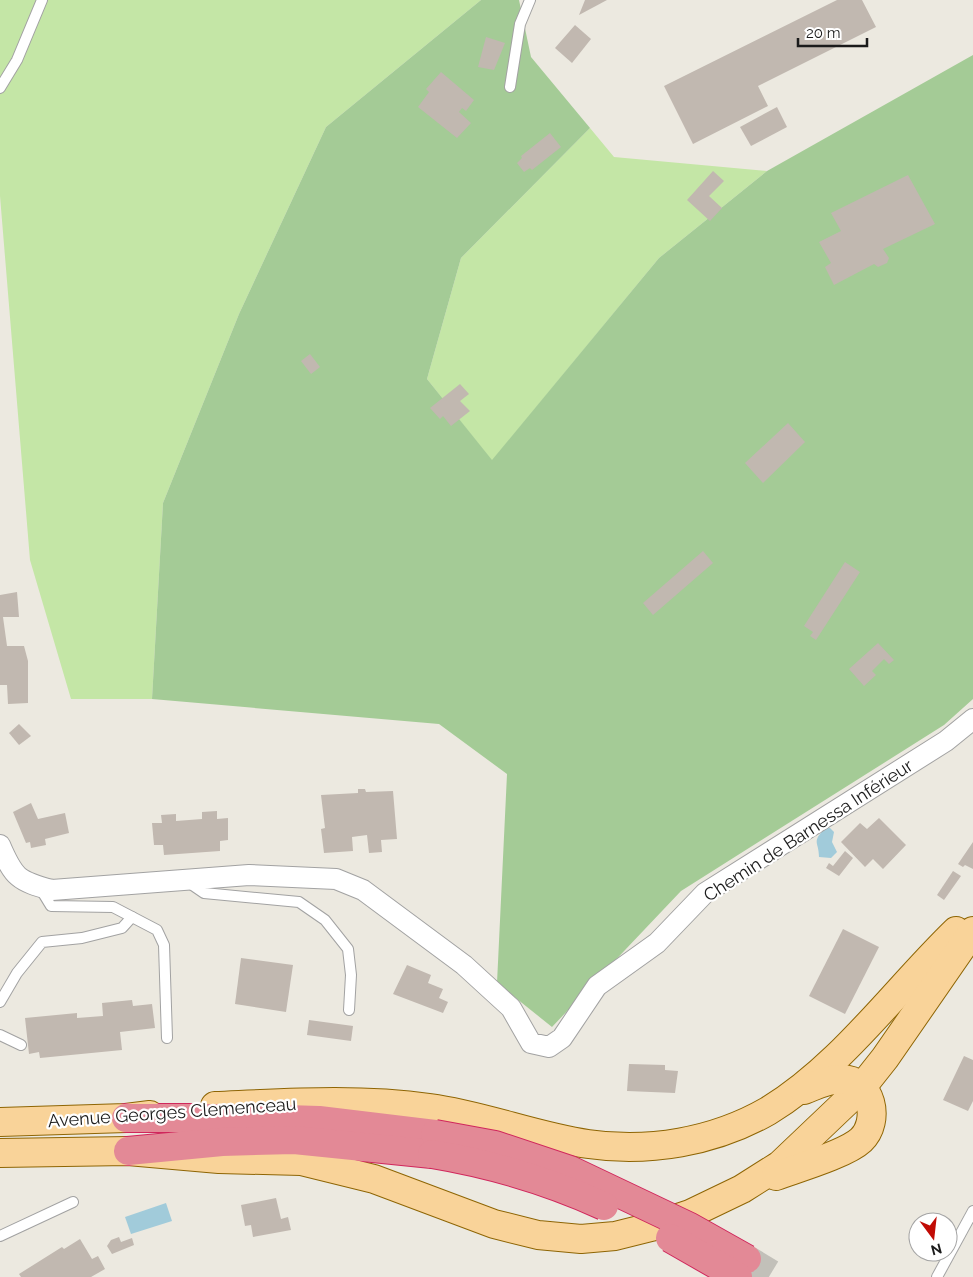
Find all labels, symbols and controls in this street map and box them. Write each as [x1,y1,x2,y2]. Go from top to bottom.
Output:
scale bar [798,15,867,47]
text: 20 m [806,24,841,42]
street label: Chemin de Barnessa Inférieur [699,754,917,906]
street label: Avenue Georges Clemenceau [47,1093,297,1131]
north arrow [908,1212,958,1262]
text: N [929,1240,944,1259]

